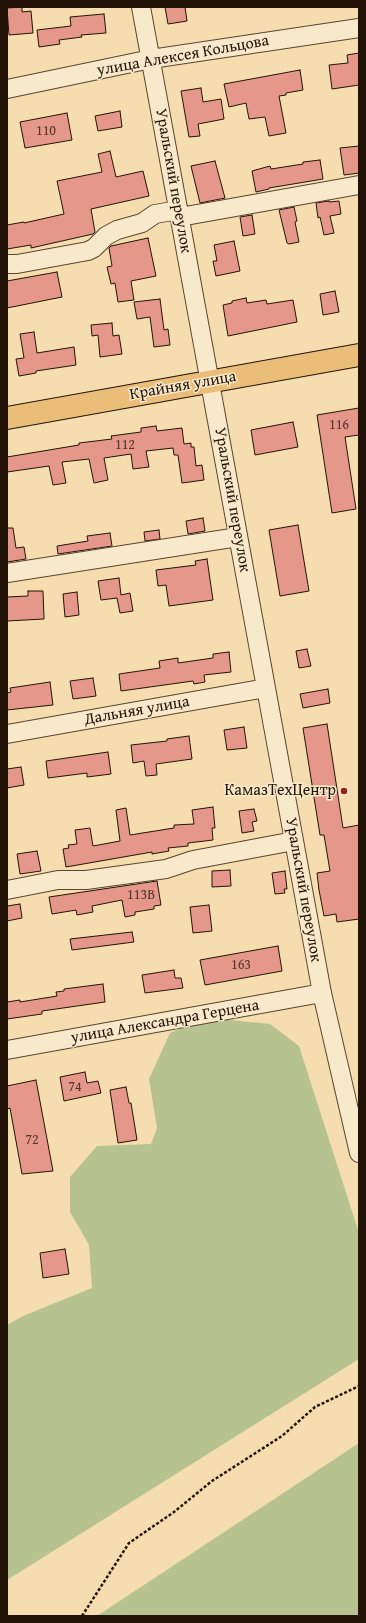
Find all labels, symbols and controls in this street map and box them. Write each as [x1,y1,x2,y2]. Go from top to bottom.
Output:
street label: улица Алексея Кольцова [95,31,271,81]
street label: Уральский переулок [151,107,195,255]
house number: 110 [36,123,56,139]
street label: Крайняя улица [128,367,238,405]
house number: 116 [329,417,349,433]
street label: Уральский переулок [210,426,254,574]
house number: 112 [115,437,135,453]
street label: Дальняя улица [83,692,191,730]
place label: КамазТехЦентр [224,781,336,801]
marker: КамазТехЦентр [339,786,349,796]
street label: Уральский переулок [281,816,325,964]
house number: 113В [127,887,155,903]
house number: 163 [231,957,251,973]
street label: улица Александра Герцена [69,996,261,1048]
house number: 74 [68,1079,82,1095]
house number: 72 [25,1132,39,1148]

